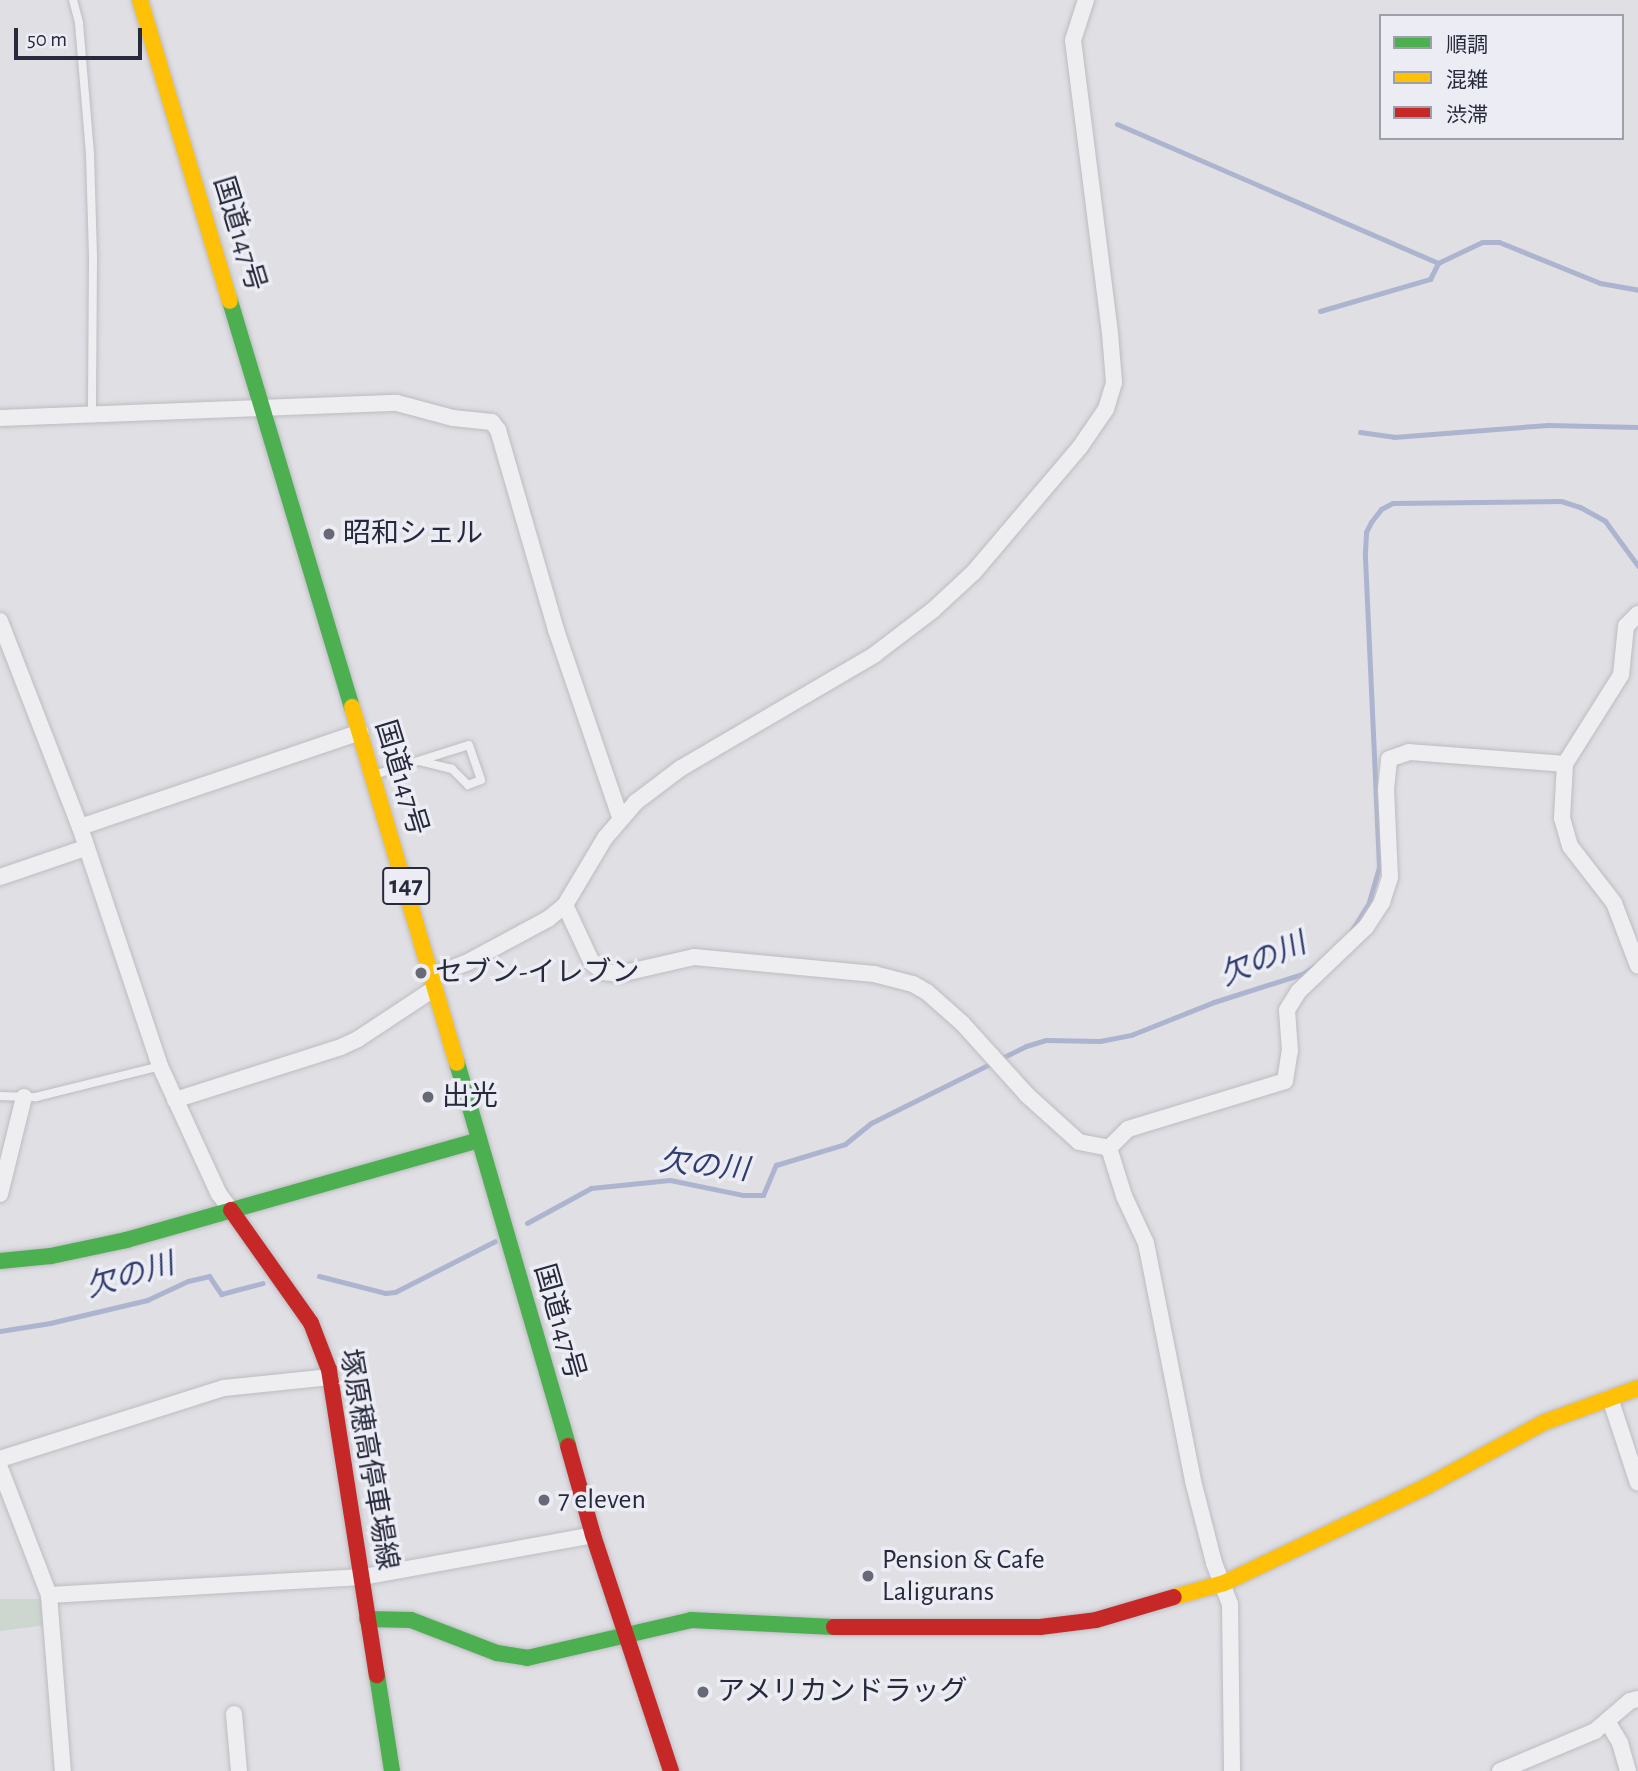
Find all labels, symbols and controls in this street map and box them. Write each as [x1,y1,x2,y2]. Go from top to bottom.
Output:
scale bar [18,14,145,58]
legend [1379,14,1624,140]
text: 50 m [27,29,67,50]
text: 順調 [1446,35,1488,56]
text: 混雑 [1446,70,1488,91]
text: 渋滞 [1446,105,1488,126]
street label: 国道147号 [206,172,272,296]
place label: 昭和シェル [343,517,483,551]
marker: 昭和シェル [321,526,337,542]
street label: 国道147号 [368,716,434,840]
road number: 147 [382,864,430,908]
water label: 欠の川 [1215,926,1311,994]
place label: セブン-イレブン [435,956,640,990]
marker: セブン-イレブン [413,965,429,981]
place label: 出光 [442,1080,498,1114]
marker: 出光 [420,1089,436,1105]
water label: 欠の川 [657,1143,751,1189]
water label: 欠の川 [82,1246,178,1306]
street label: 国道147号 [526,1260,592,1384]
street label: 塚原穂高停車場線 [332,1347,404,1573]
place label: 7 eleven [558,1483,646,1517]
marker: 7 eleven [536,1492,552,1508]
place label: Pension & Cafe Laligurans [882,1543,1045,1609]
marker: Pension & Cafe Laligurans [860,1568,876,1584]
place label: アメリカンドラッグ [717,1675,969,1709]
marker: アメリカンドラッグ [695,1684,711,1700]

